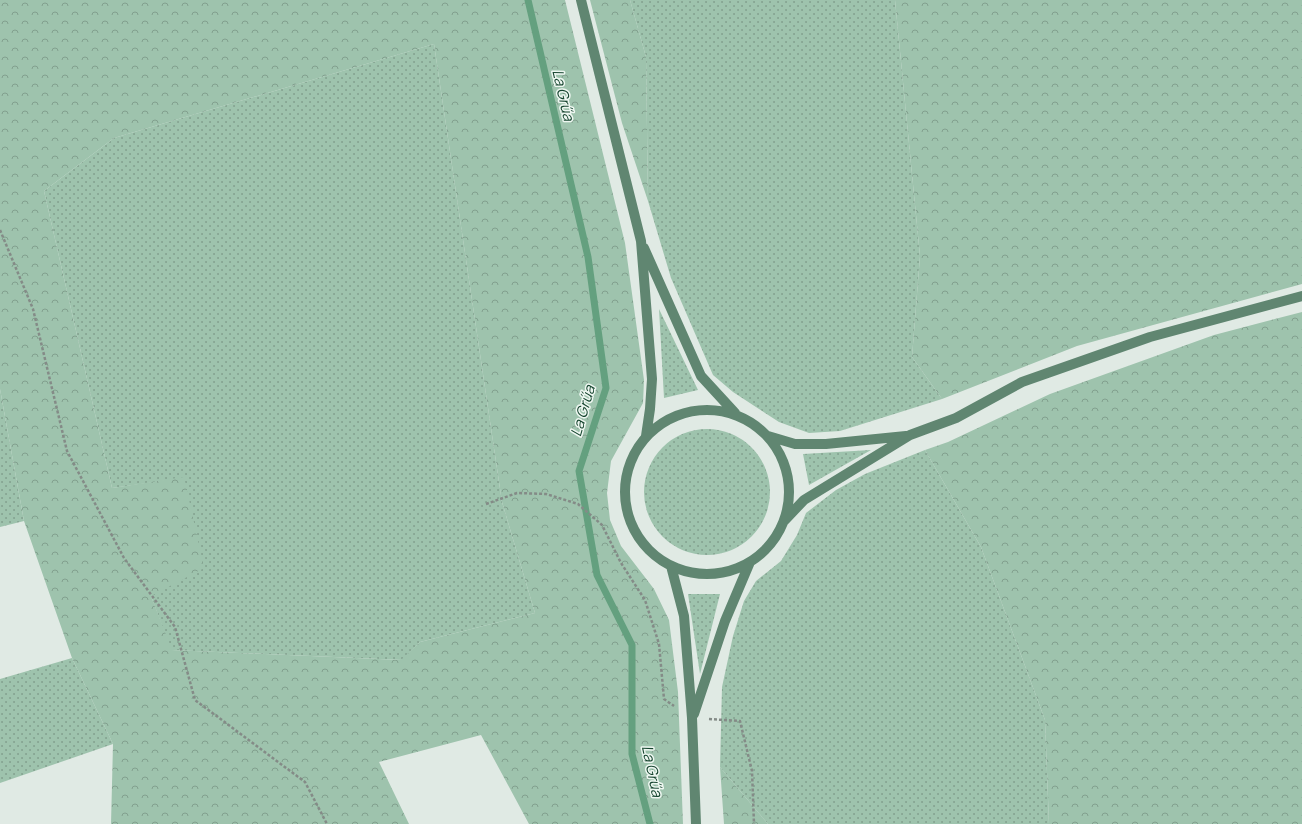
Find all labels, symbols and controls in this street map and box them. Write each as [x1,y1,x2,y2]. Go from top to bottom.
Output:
water label: La Grűa [547,67,580,123]
water label: La Grűa [565,382,600,439]
water label: La Grűa [637,743,668,799]

